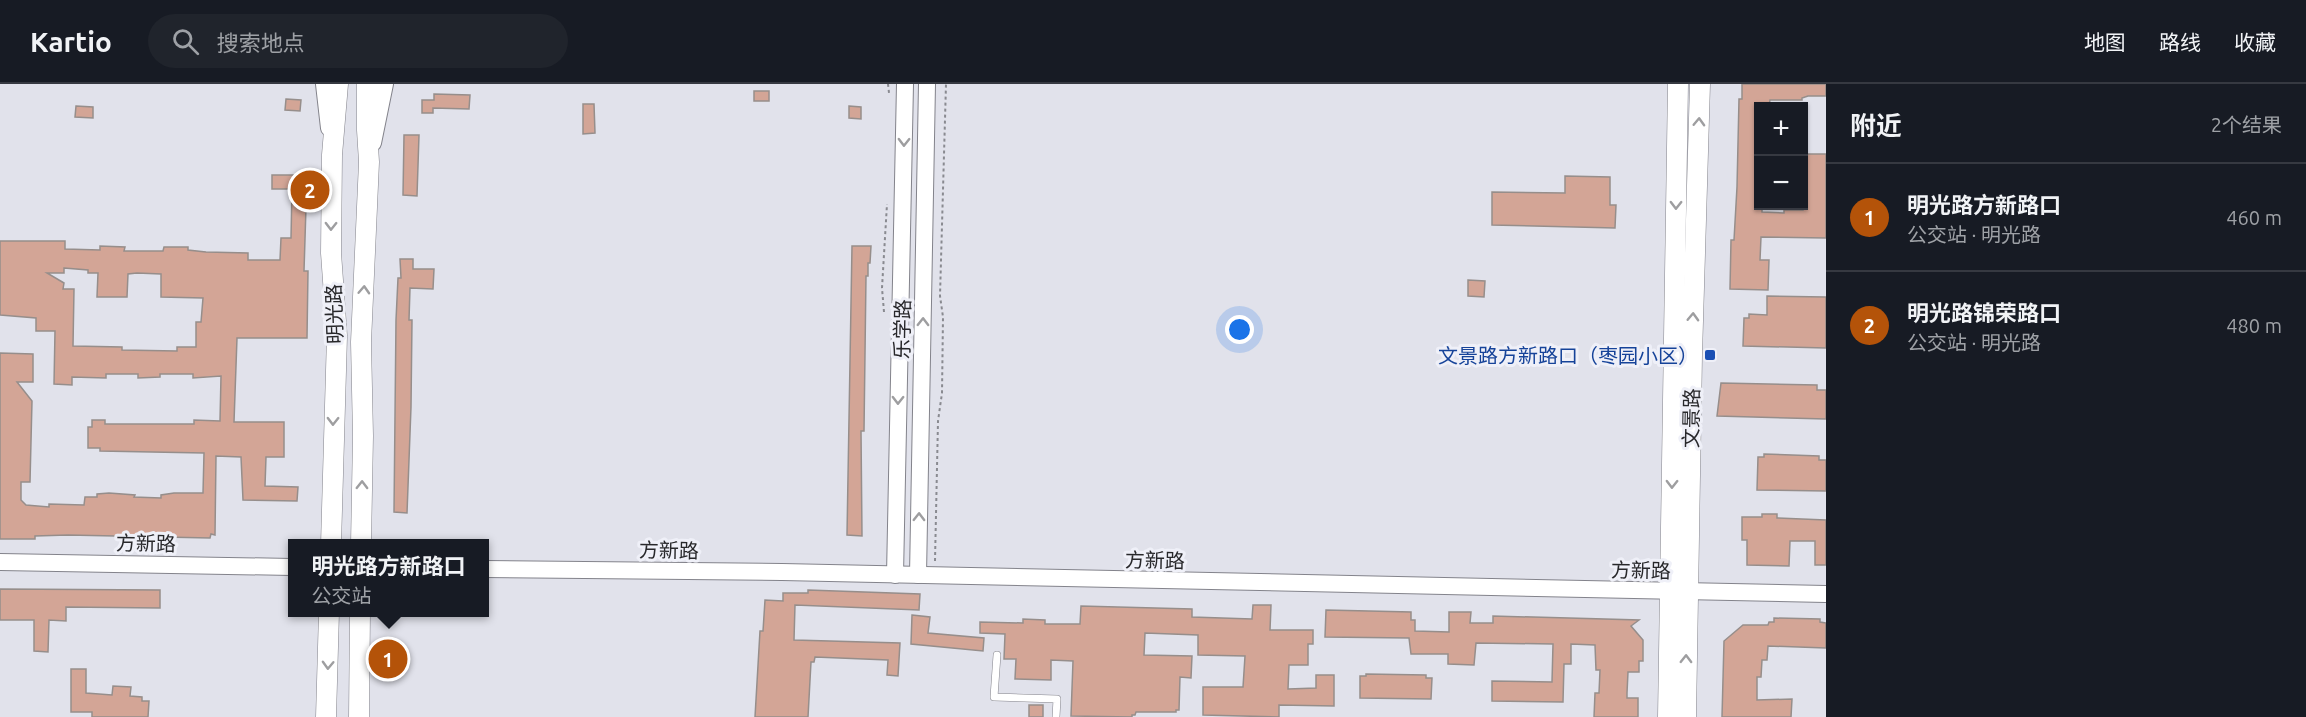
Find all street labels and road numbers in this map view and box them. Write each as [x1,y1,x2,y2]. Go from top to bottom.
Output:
street label: 明光路 [321,284,347,344]
street label: 乐学路 [890,299,914,359]
street label: 文景路 [1679,388,1703,448]
street label: 方新路 [116,531,176,555]
street label: 方新路 [639,538,699,562]
street label: 方新路 [1125,548,1185,572]
street label: 方新路 [1611,558,1671,582]

